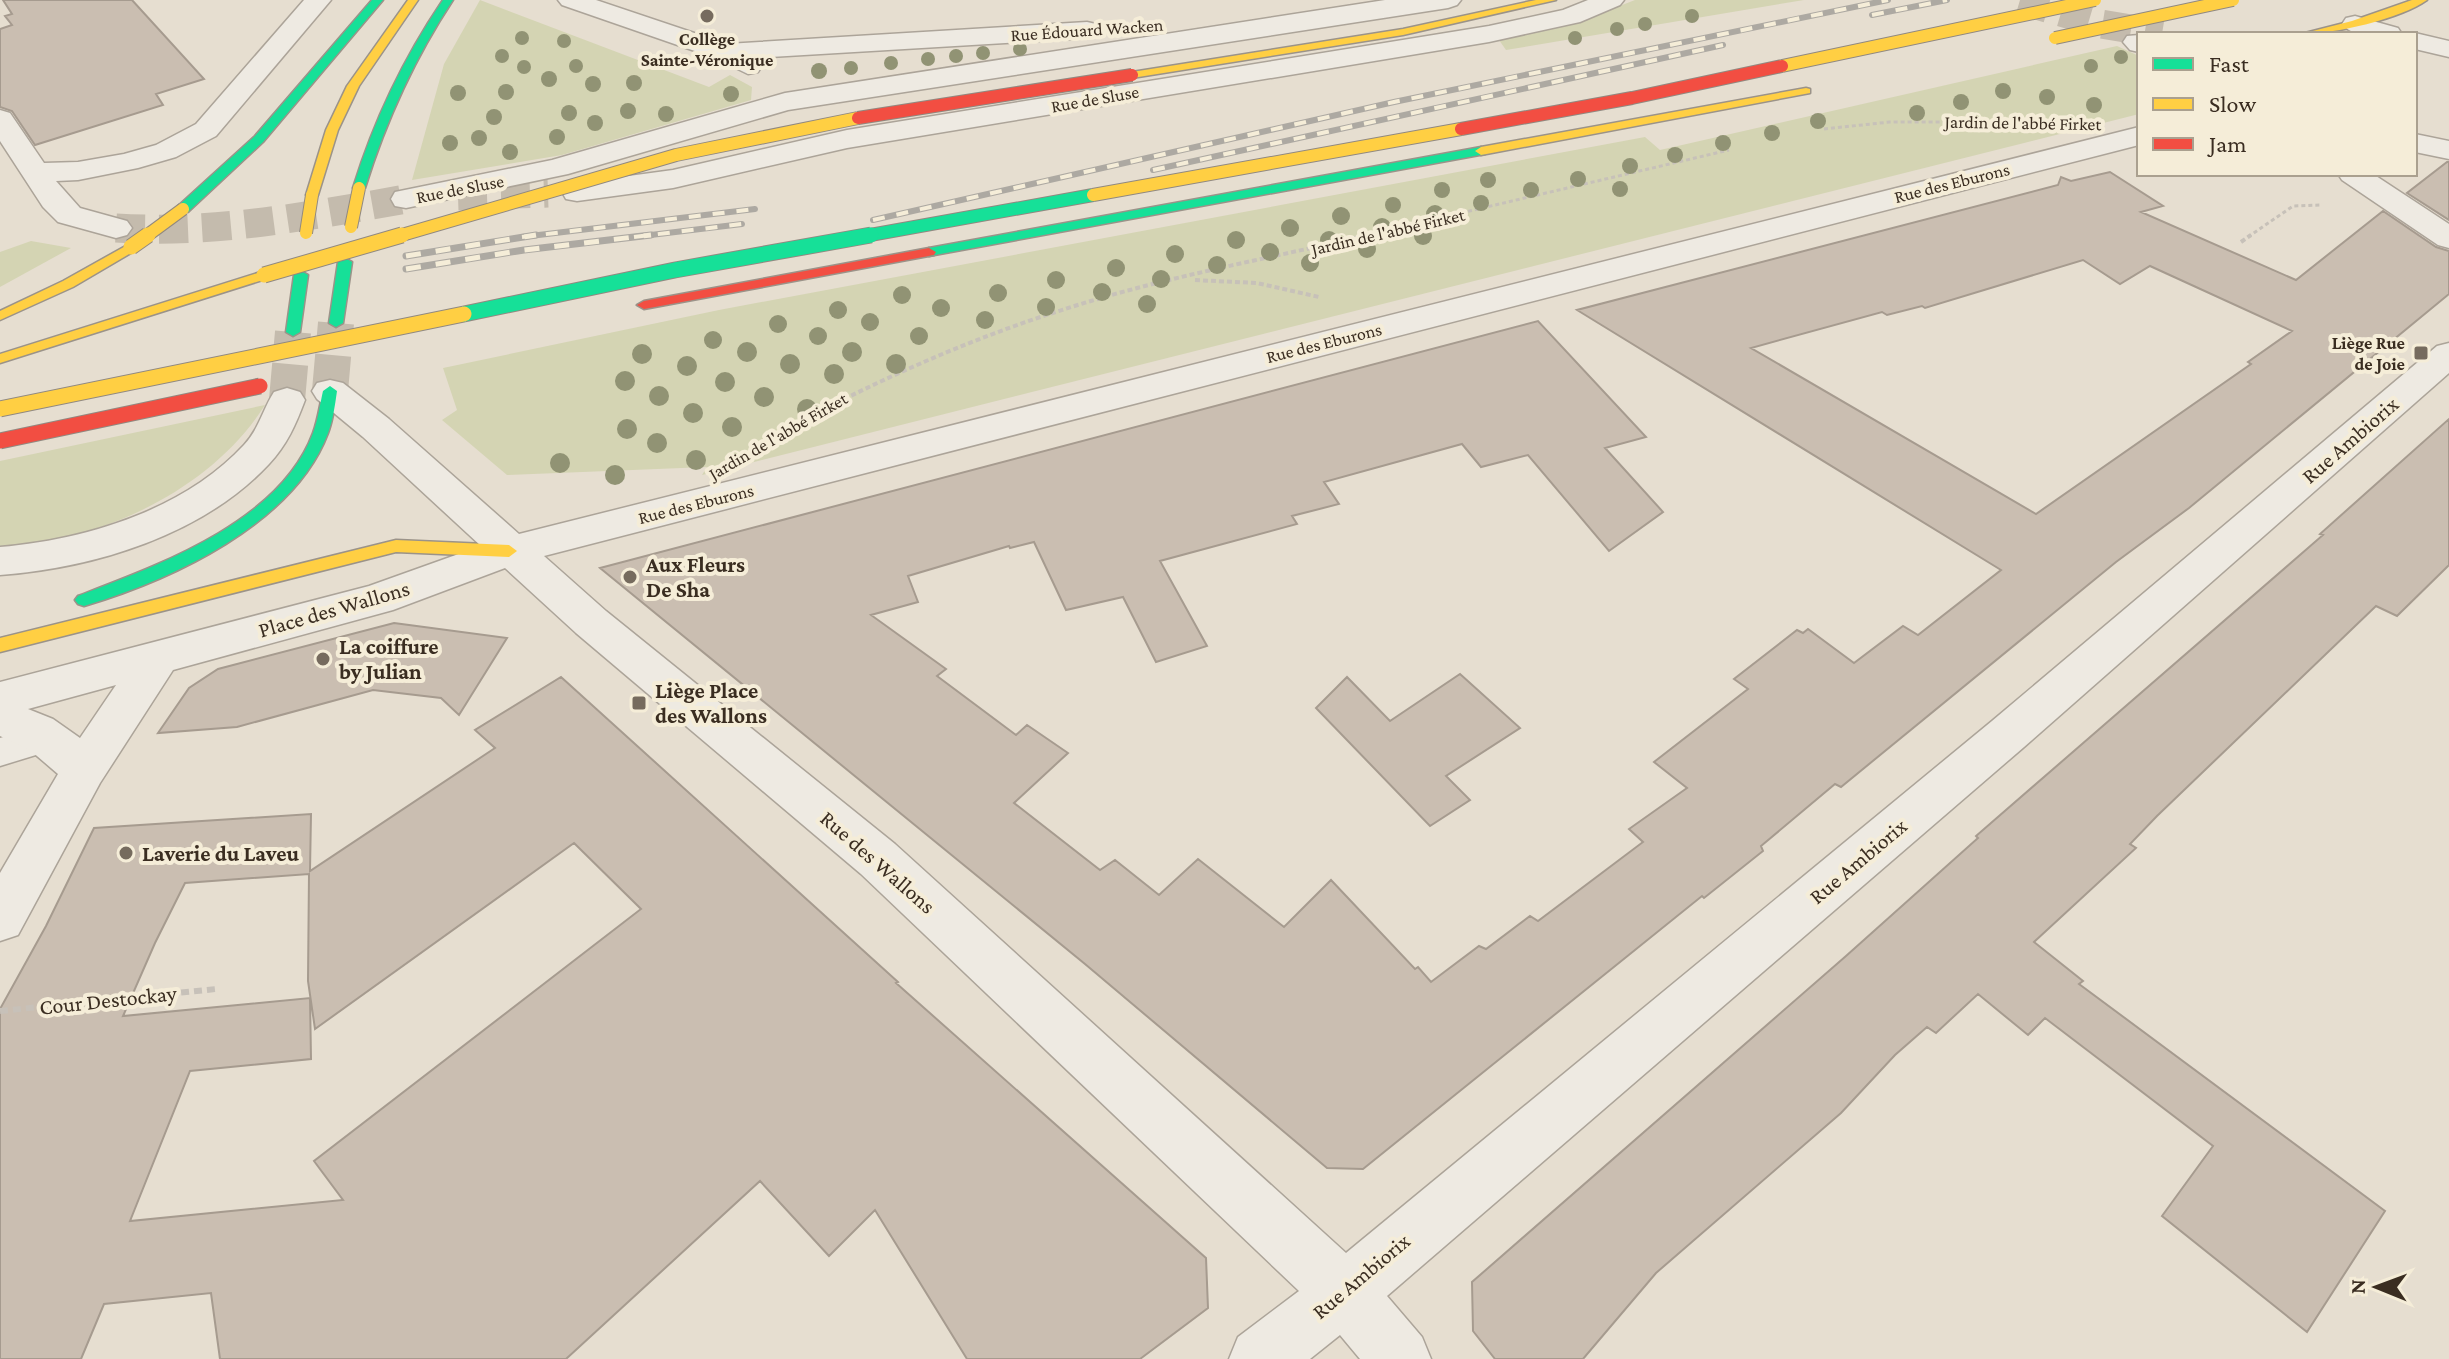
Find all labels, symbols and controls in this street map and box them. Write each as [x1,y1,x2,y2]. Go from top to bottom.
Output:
marker: Collège Sainte-Véronique [698,7,716,25]
street label: Rue Édouard Wacken [1010,15,1164,45]
place label: Collège Sainte-Véronique [641,29,773,70]
legend [2137,32,2417,176]
text: Fast [2209,50,2250,77]
street label: Rue de Sluse [1049,81,1141,117]
text: Slow [2209,90,2256,117]
street label: Jardin de l'abbé Firket [1942,112,2103,134]
text: Jam [2207,130,2247,157]
street label: Rue des Eburons [1892,159,2012,207]
street label: Rue de Sluse [414,171,506,207]
street label: Jardin de l'abbé Firket [1307,204,1468,260]
street label: Rue des Eburons [1264,319,1384,367]
place label: Liège Rue de Joie [2332,333,2405,374]
marker: Liège Rue de Joie [2412,344,2430,362]
street label: Jardin de l'abbé Firket [703,388,852,485]
street label: Rue Ambiorix [2297,391,2403,489]
street label: Rue des Eburons [636,480,756,528]
place label: Aux Fleurs De Sha [645,552,745,602]
marker: Aux Fleurs De Sha [621,568,639,586]
street label: Place des Wallons [256,575,412,643]
place label: La coiffure by Julian [338,634,438,684]
marker: La coiffure by Julian [314,650,332,668]
place label: Liège Place des Wallons [655,678,767,728]
marker: Liège Place des Wallons [630,694,648,712]
street label: Rue des Wallons [816,805,940,919]
street label: Rue Ambiorix [1804,813,1912,909]
place label: Laverie du Laveu [142,841,299,866]
marker: Laverie du Laveu [117,844,135,862]
street label: Cour Destockay [38,980,179,1020]
street label: Rue Ambiorix [1307,1228,1415,1324]
north arrow [2337,1247,2417,1327]
text: N [2345,1279,2370,1294]

